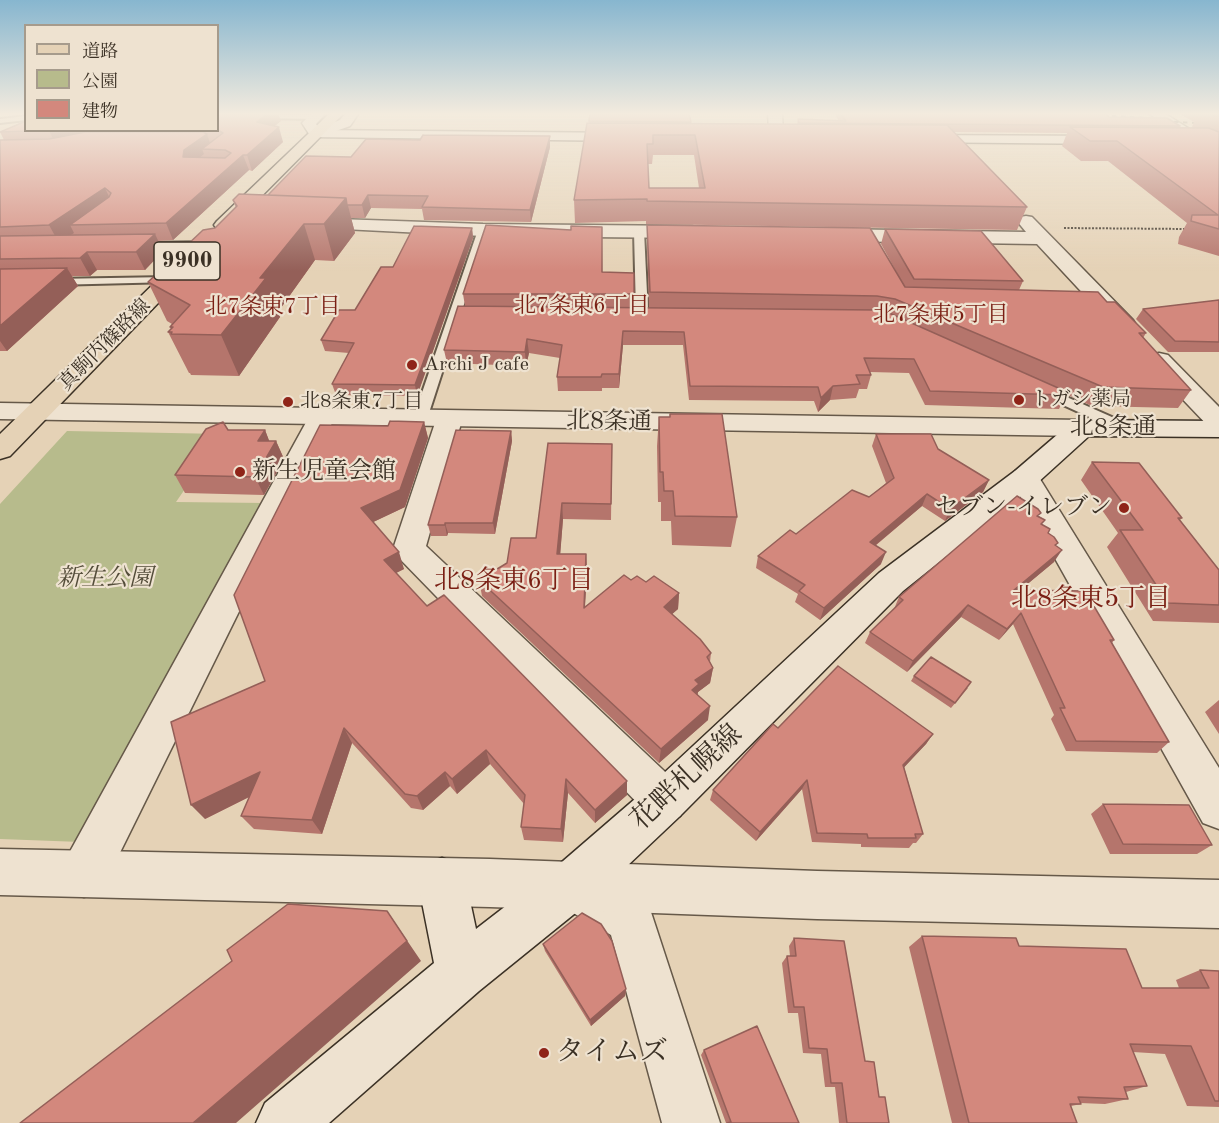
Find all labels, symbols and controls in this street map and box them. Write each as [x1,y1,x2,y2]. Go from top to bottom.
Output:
legend [24,24,219,132]
text: 道路 [82,43,118,61]
text: 公園 [82,73,118,91]
text: 建物 [82,103,118,121]
road number: 9900 [154,242,220,280]
district label: 北7条東6丁目 [514,293,650,319]
street label: 真駒内篠路線 [54,294,156,396]
district label: 北7条東7丁目 [205,294,341,320]
district label: 北7条東5丁目 [873,302,1009,328]
place label: Archi J cafe [424,353,529,377]
marker: Archi J cafe [405,358,419,372]
place label: トガシ薬局 [1031,388,1131,412]
place label: 北8条東7丁目 [300,390,423,414]
marker: トガシ薬局 [1012,393,1026,407]
marker: 北8条東7丁目 [281,395,295,409]
street label: 北8条通 [566,407,652,437]
street label: 北8条通 [1070,414,1156,442]
place label: 新生児童会館 [252,458,396,486]
marker: 新生児童会館 [233,465,247,479]
place label: セブン-イレブン [935,494,1112,522]
marker: セブン-イレブン [1117,501,1131,515]
park label: 新生公園 [57,565,153,593]
district label: 北8条東6丁目 [434,565,594,597]
district label: 北8条東5丁目 [1011,583,1171,615]
street label: 花畔札幌線 [624,718,750,838]
place label: タイムズ [556,1036,668,1070]
marker: タイムズ [537,1046,551,1060]

